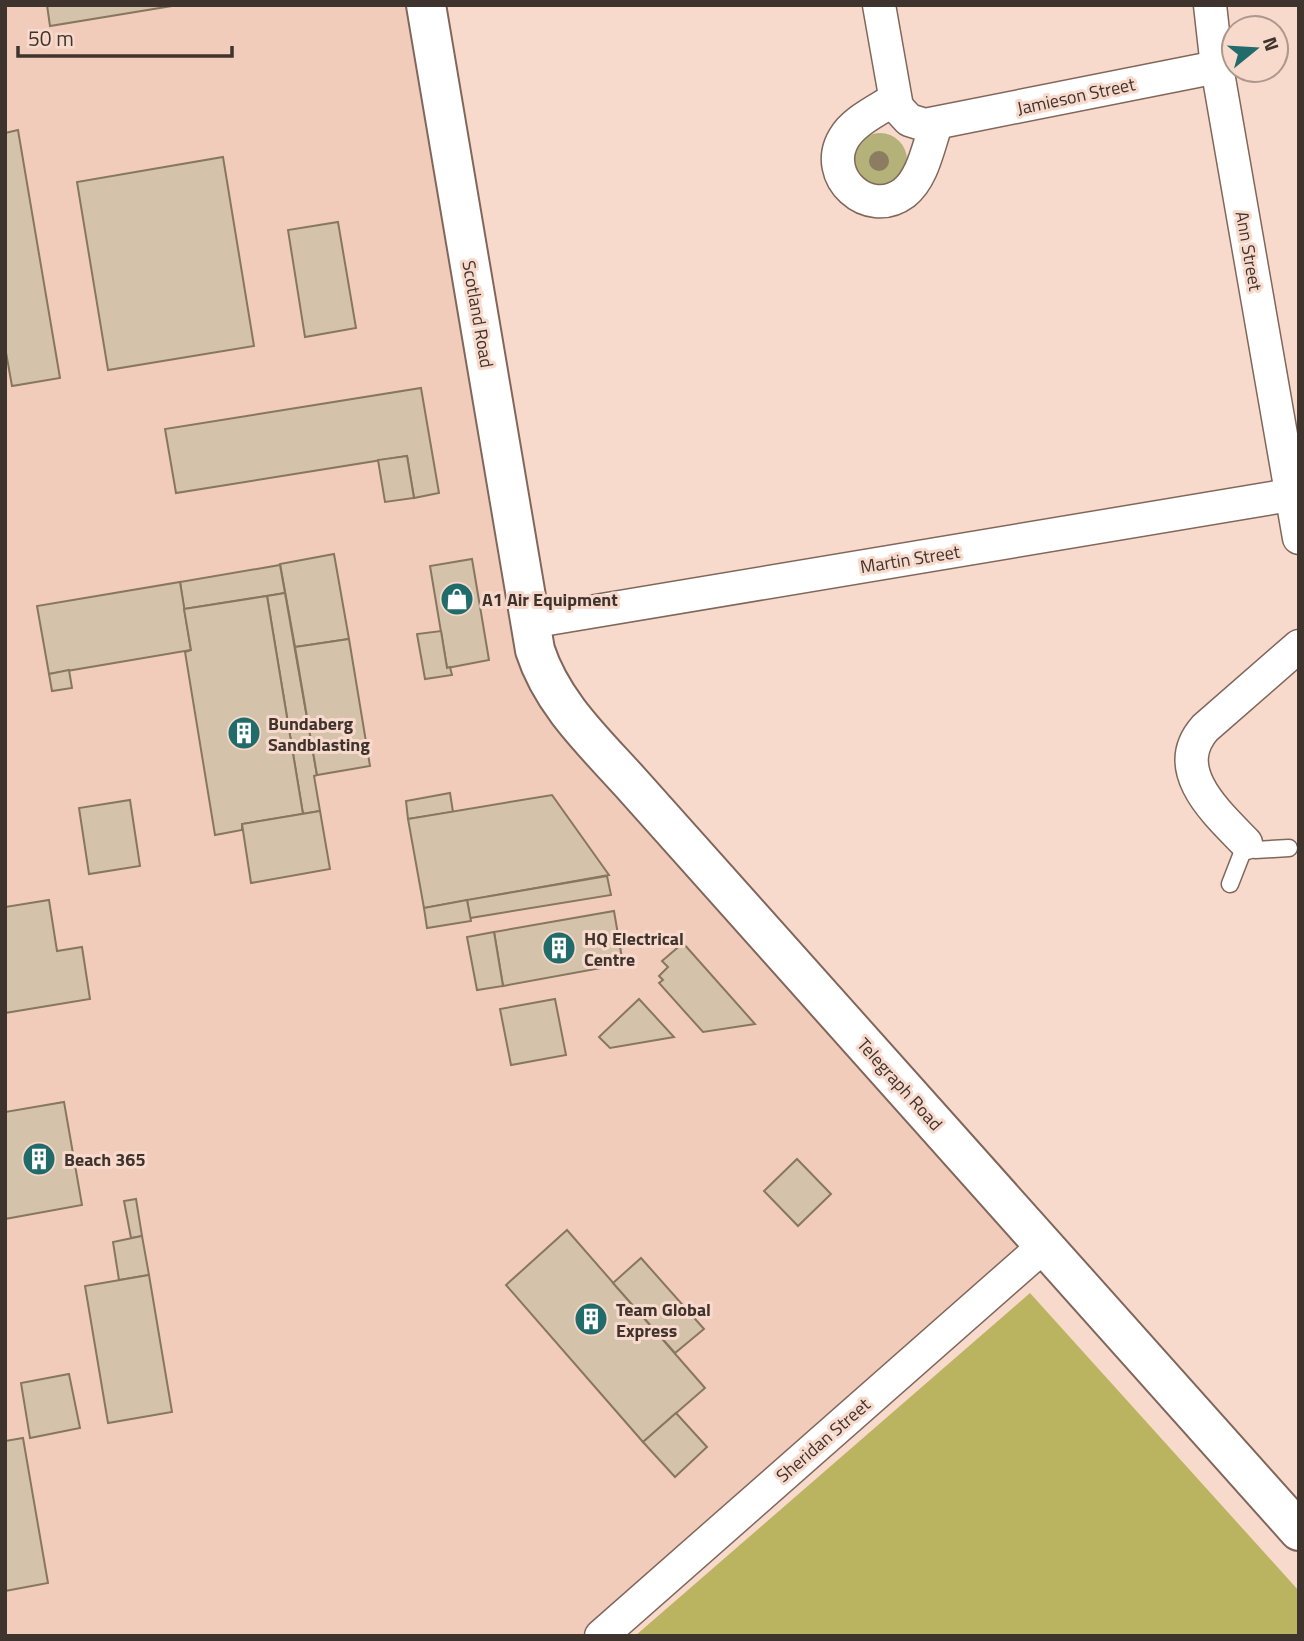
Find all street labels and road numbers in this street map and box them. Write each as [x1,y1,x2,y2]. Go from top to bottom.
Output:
street label: Jamieson Street [1014,70,1138,122]
street label: Ann Street [1229,209,1269,294]
street label: Scotland Road [455,258,501,370]
street label: Martin Street [858,538,962,580]
street label: Telegraph Road [851,1032,949,1136]
street label: Sheridan Street [770,1391,877,1489]

